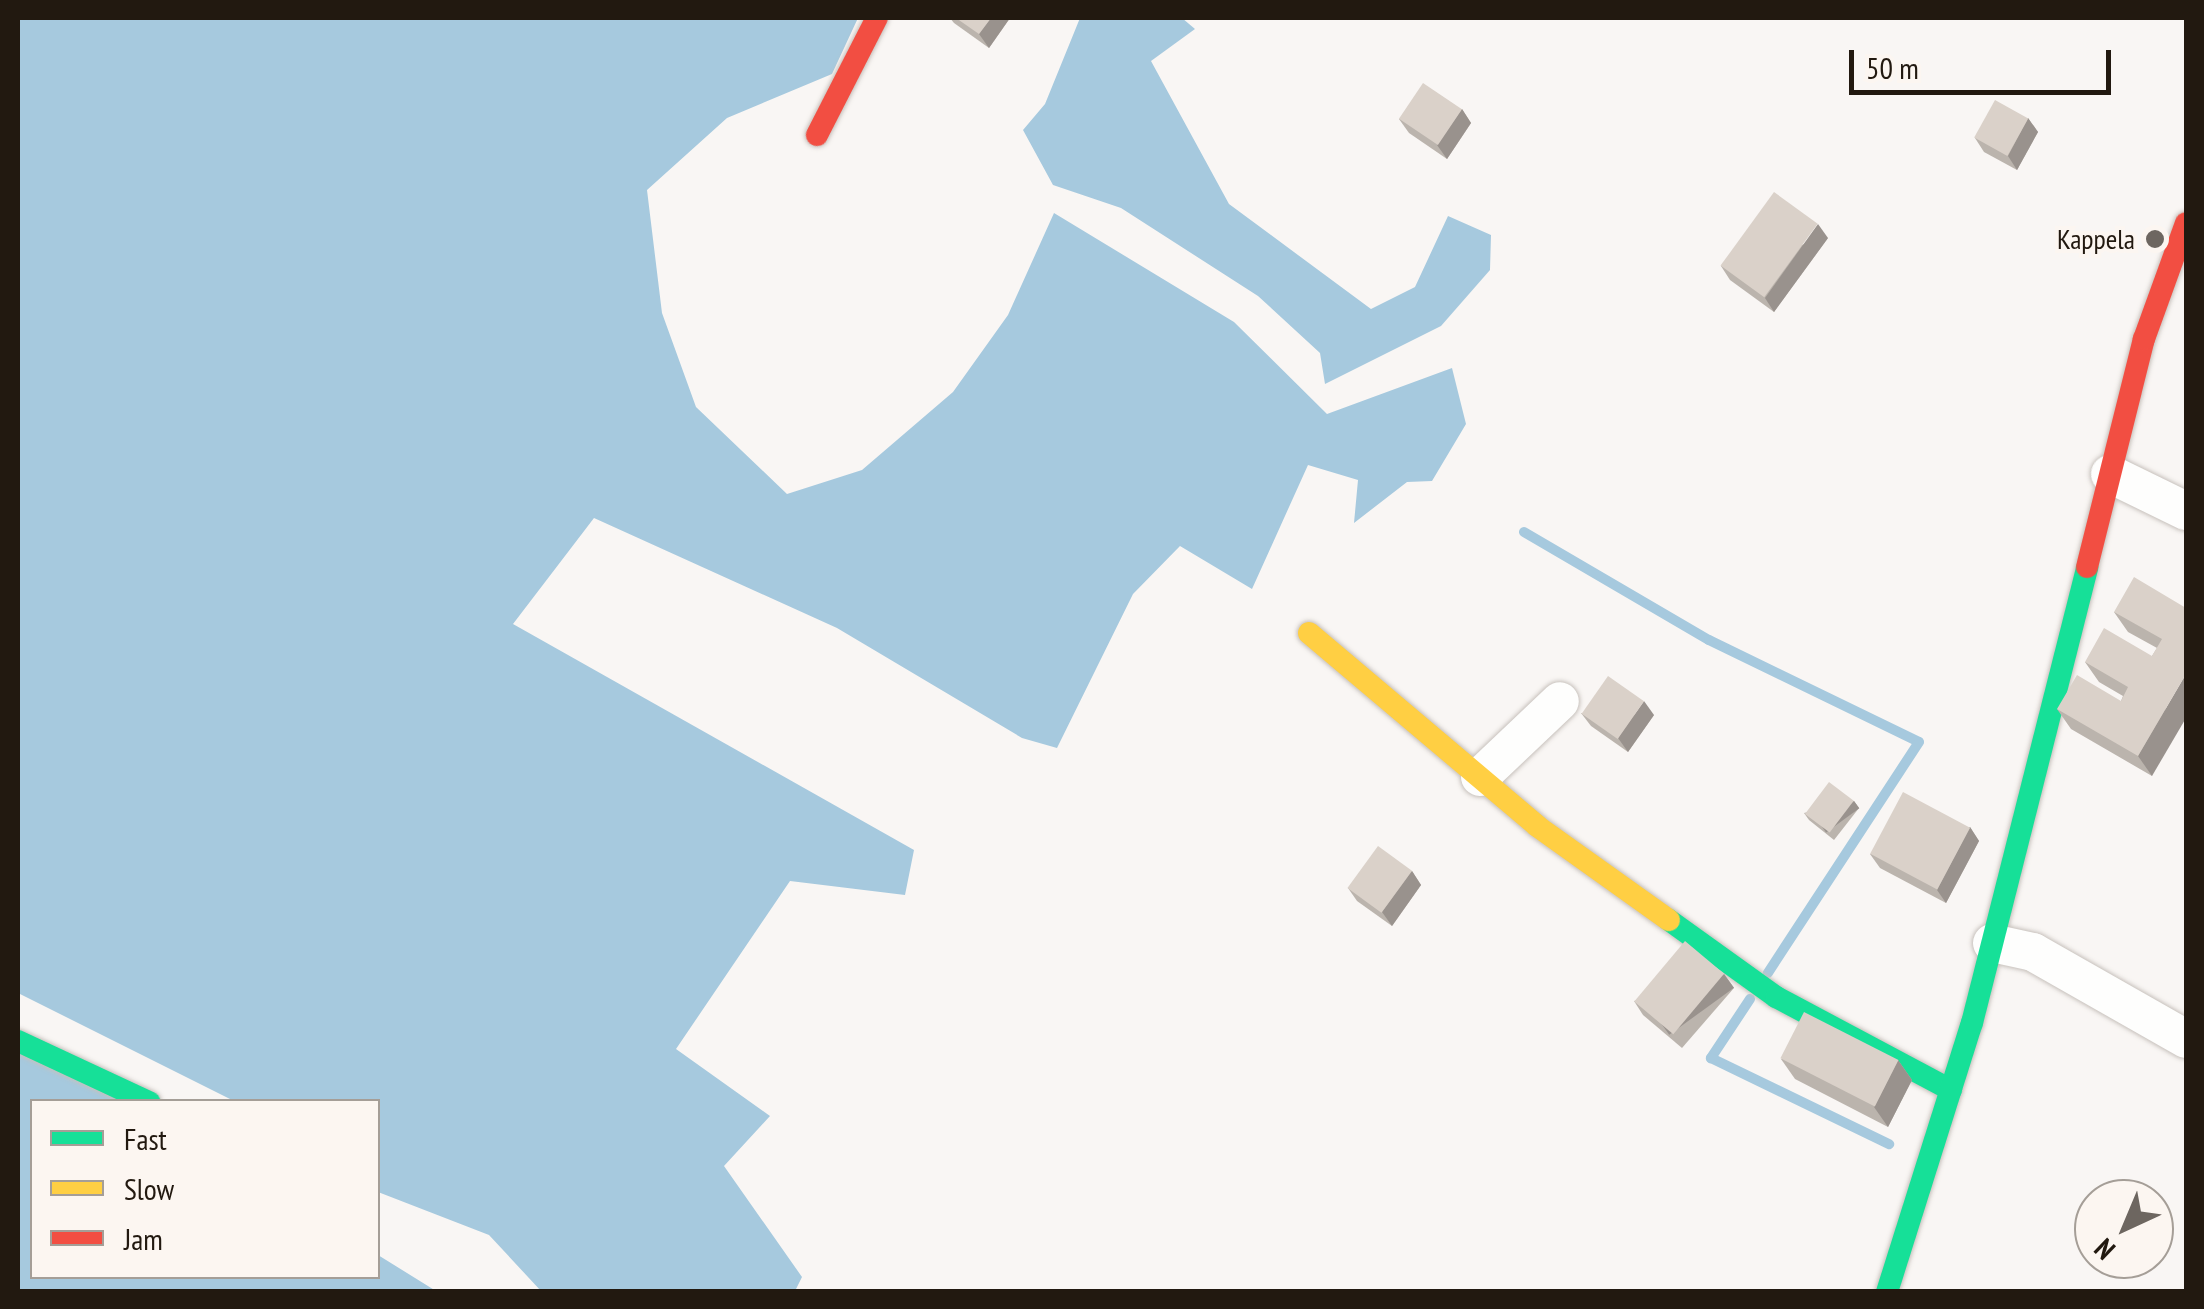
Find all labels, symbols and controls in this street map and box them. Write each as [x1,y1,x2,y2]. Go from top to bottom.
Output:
scale bar [1854,30,2116,92]
text: 50 m [1866,48,1919,87]
place label: Kappela [2057,222,2135,256]
marker: Kappela [2144,228,2166,250]
legend [30,1099,380,1279]
text: Fast [124,1119,167,1158]
text: Slow [124,1169,174,1208]
north arrow [2074,1179,2174,1279]
text: Jam [124,1219,163,1258]
text: N [2086,1231,2122,1268]

